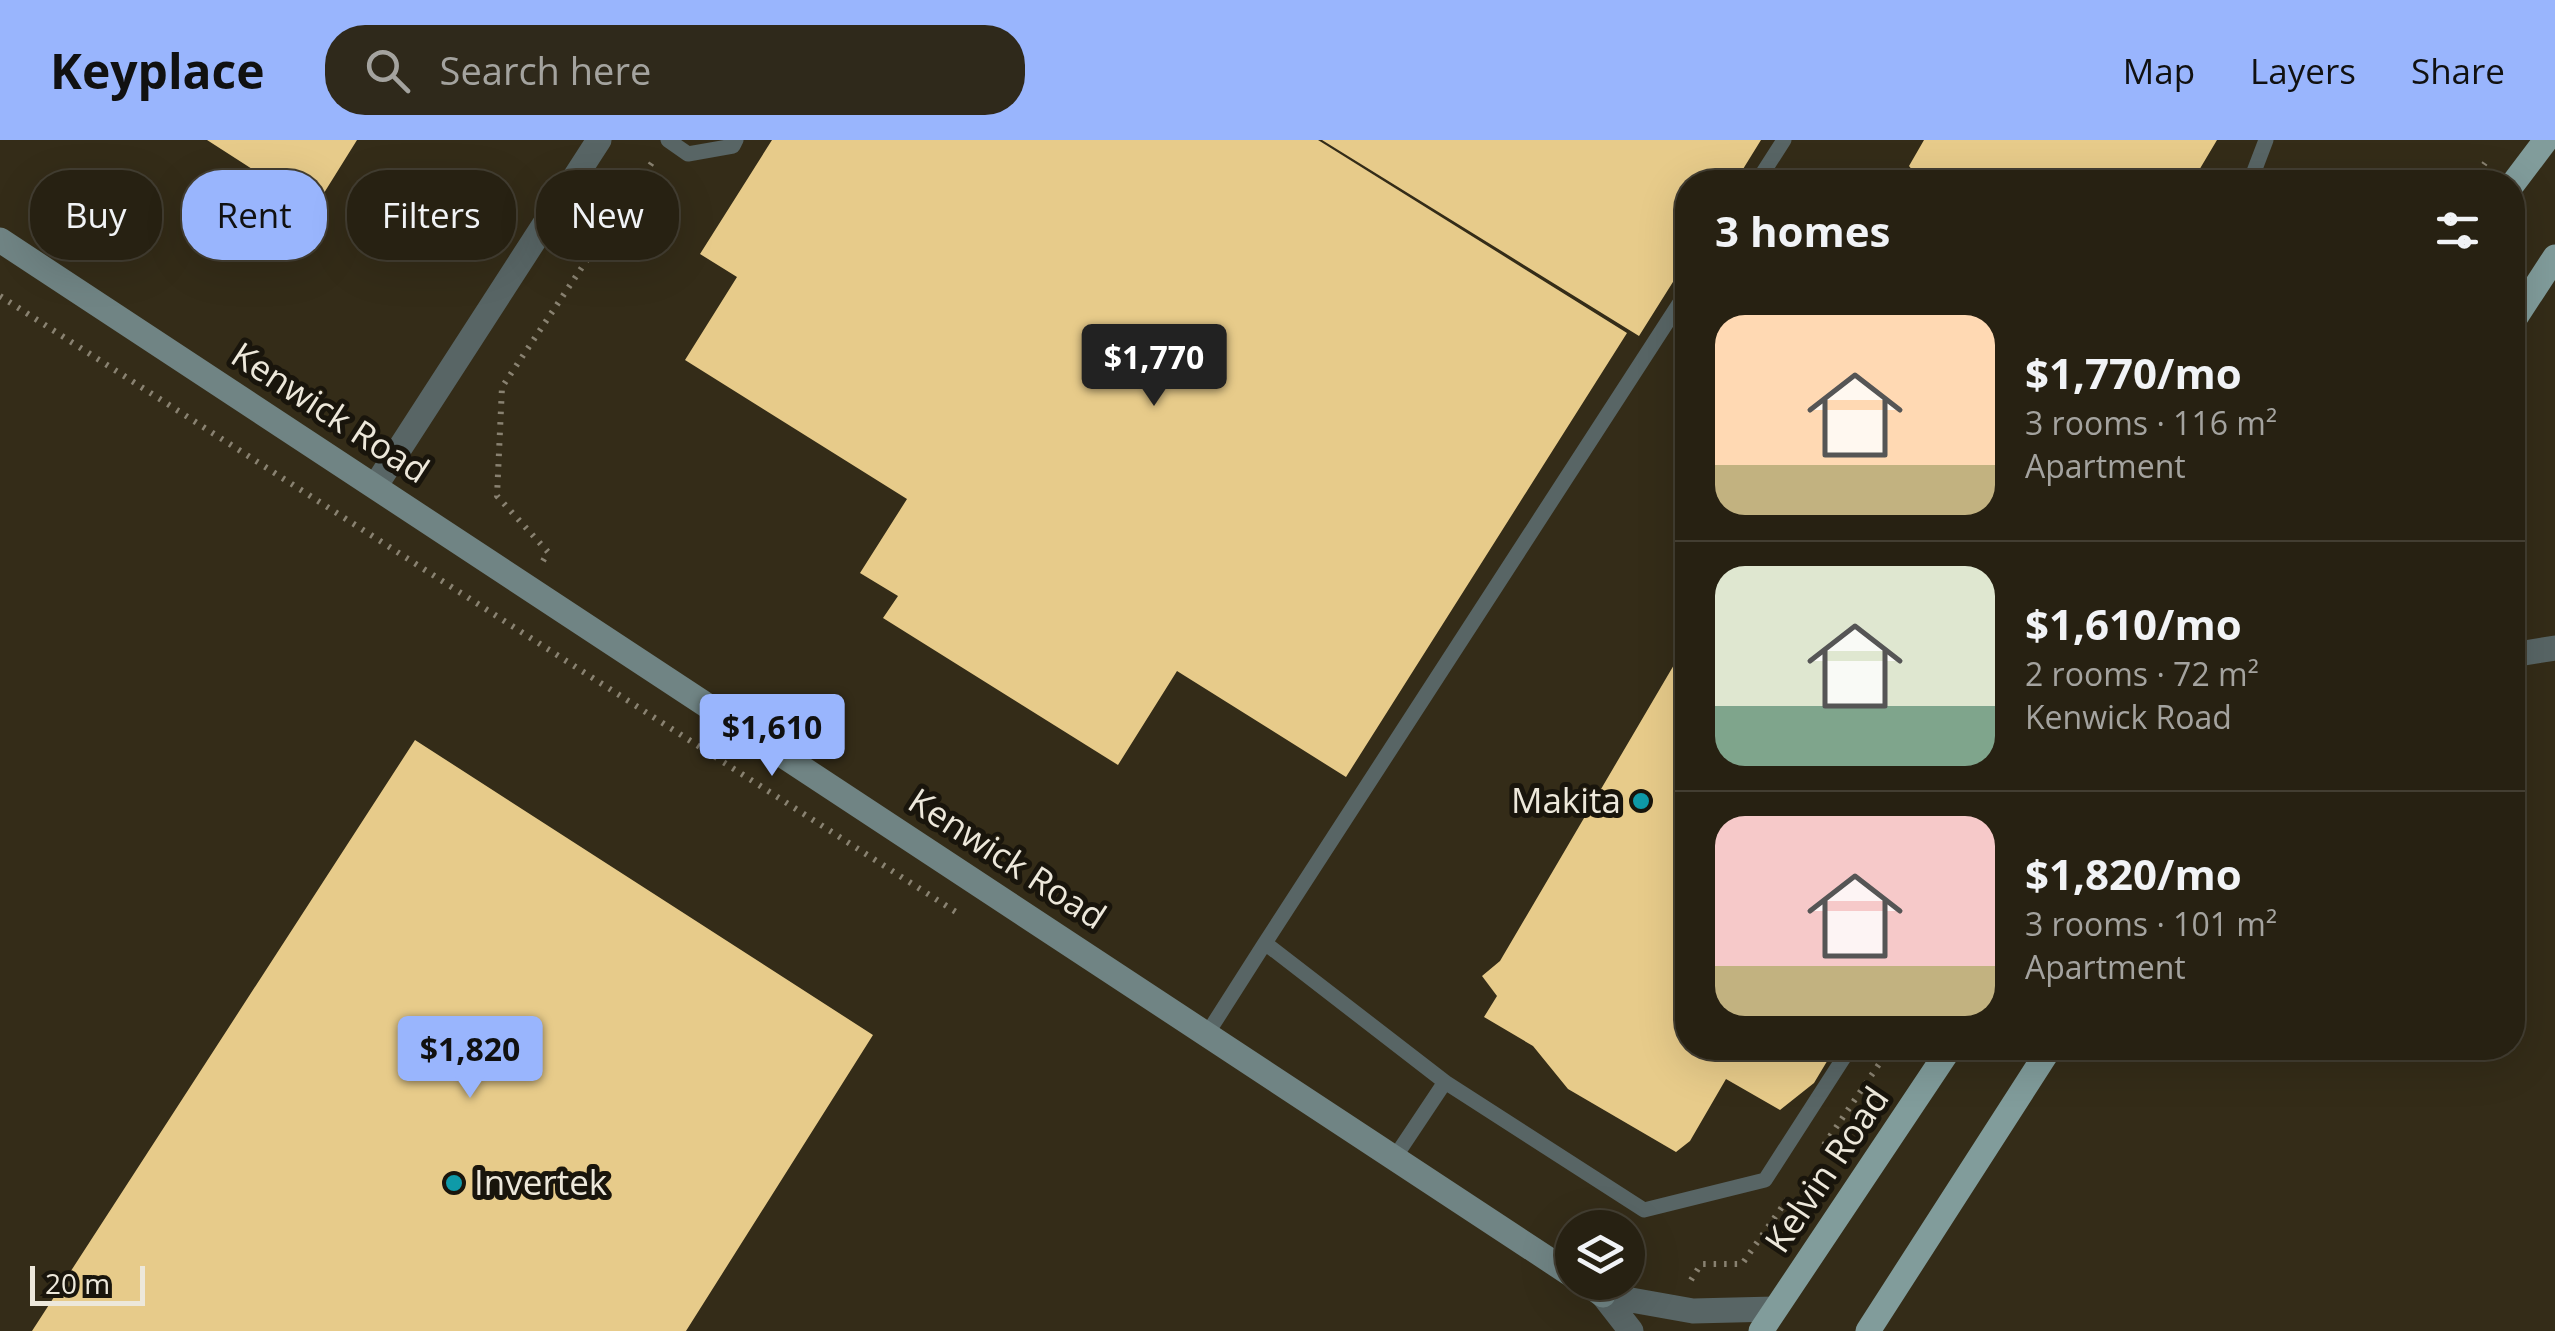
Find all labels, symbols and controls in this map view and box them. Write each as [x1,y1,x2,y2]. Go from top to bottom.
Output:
search box [325,25,1025,115]
text: Keyplace [50,38,265,103]
icon: search [360,43,415,98]
text: Search here [440,44,651,96]
text: Map [2123,47,2195,94]
text: Layers [2250,47,2356,94]
text: Share [2411,47,2505,94]
chip: Buy [30,170,162,260]
chip: Rent [182,170,327,260]
chip: Filters [347,170,516,260]
chip: New [536,170,679,260]
text: 3 homes [1715,202,1890,259]
icon: filters [2430,203,2485,258]
pin: $1,770 [1073,324,1235,409]
street label: Kenwick Road [223,330,439,493]
text: $1,770 [1104,335,1204,378]
text: $1,770/mo [2025,344,2242,401]
icon: home [1795,355,1915,475]
text: 3 rooms · 116 m² [2025,401,2277,444]
text: Apartment [2025,444,2186,487]
text: $1,610/mo [2025,595,2242,652]
icon: home [1795,606,1915,726]
text: 2 rooms · 72 m² [2025,652,2259,695]
pin: $1,610 [691,694,853,779]
text: Kenwick Road [2025,695,2232,738]
text: $1,610 [722,705,822,748]
street label: Kenwick Road [900,776,1116,939]
place label: Makita [1511,776,1621,823]
marker: Makita [1630,790,1652,812]
text: $1,820/mo [2025,845,2242,902]
icon: home [1795,856,1915,976]
text: 3 rooms · 101 m² [2025,902,2277,945]
text: Apartment [2025,945,2186,988]
pin: $1,820 [389,1016,551,1101]
text: $1,820 [420,1027,520,1070]
street label: Kelvin Road [1753,1077,1898,1261]
place label: Invertek [474,1158,608,1205]
marker: Invertek [443,1172,465,1194]
map controls [1555,1210,1645,1300]
button: layers [1555,1210,1645,1300]
scale bar [30,1261,145,1306]
text: 20 m [45,1264,110,1302]

